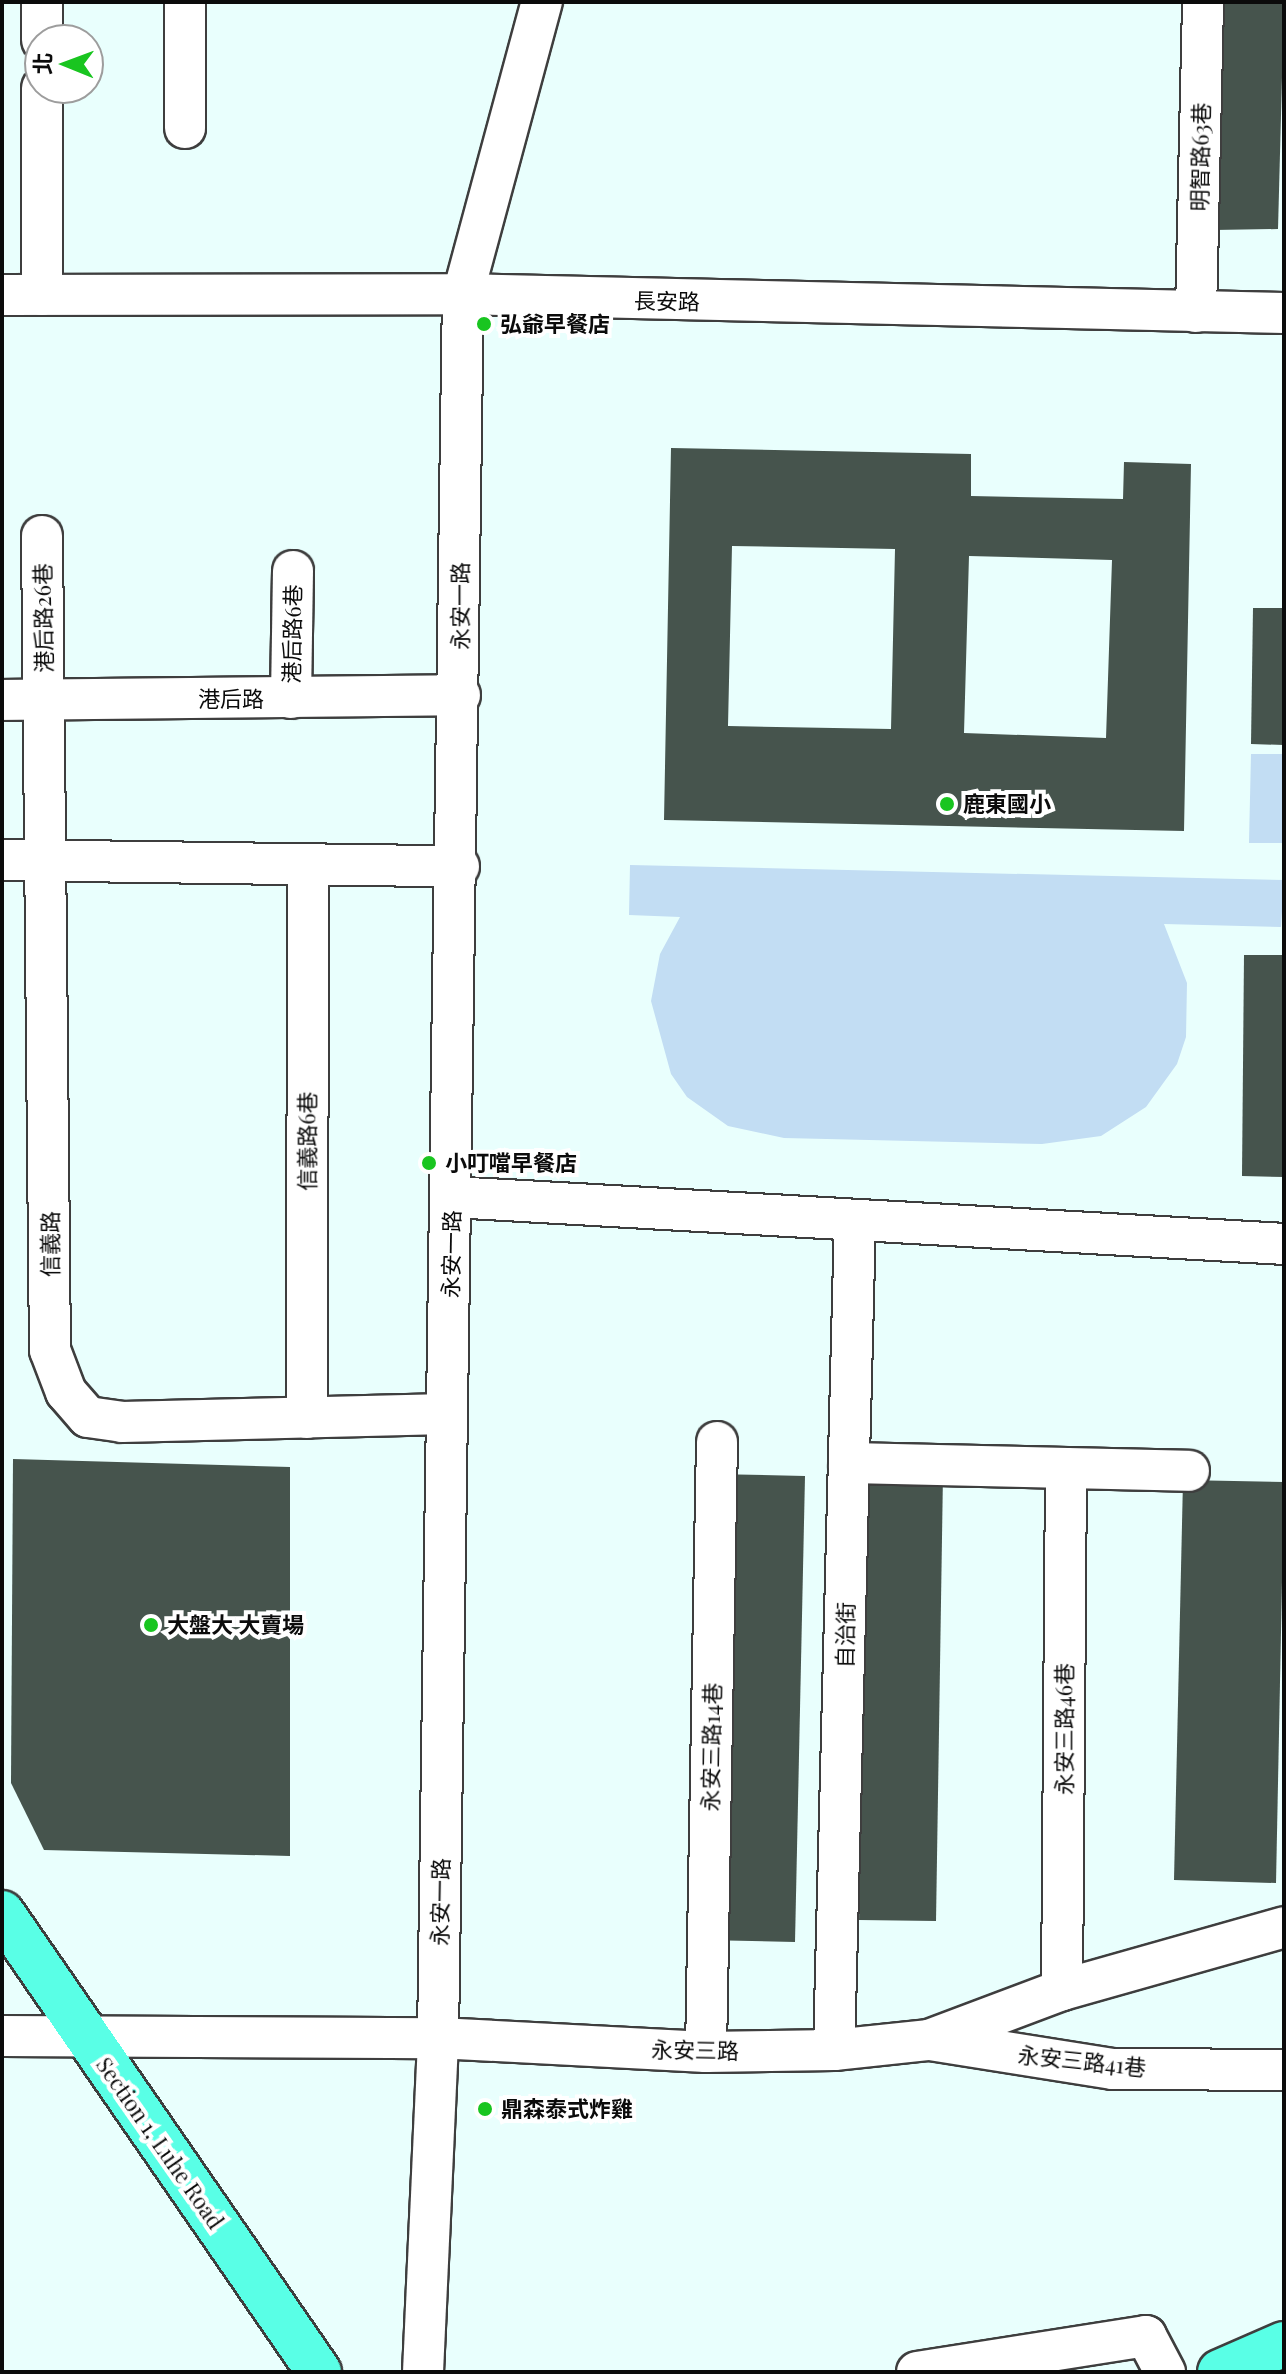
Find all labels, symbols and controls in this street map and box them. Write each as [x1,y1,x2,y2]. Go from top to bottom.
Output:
north arrow [24,24,104,104]
text: 北 [27,52,57,75]
street label: 明智路63巷 [1186,102,1214,212]
street label: 長安路 [634,287,700,315]
place label: 弘爺早餐店 [500,311,610,337]
marker: 弘爺早餐店 [475,315,493,333]
street label: 永安一路 [447,562,473,650]
street label: 港后路26巷 [29,563,57,673]
street label: 港后路6巷 [278,584,306,684]
street label: 港后路 [198,686,264,712]
place label: 鹿東國小 [963,791,1051,817]
marker: 鹿東國小 [938,795,956,813]
street label: 信義路6巷 [294,1091,320,1191]
place label: 小叮噹早餐店 [445,1150,577,1176]
marker: 小叮噹早餐店 [420,1154,438,1172]
street label: 永安一路 [437,1210,465,1298]
street label: 信義路 [37,1211,63,1277]
street label: 自治街 [831,1602,859,1668]
place label: 大盤大 大賣場 [167,1612,304,1638]
marker: 大盤大 大賣場 [142,1616,160,1634]
street label: 永安三路46巷 [1051,1663,1077,1795]
street label: 永安三路14巷 [697,1682,725,1812]
street label: 永安一路 [426,1858,454,1946]
street label: 永安三路 [651,2036,739,2064]
street label: 永安三路41巷 [1016,2041,1148,2081]
street label: Section 1, Luhe Road [91,2052,229,2234]
place label: 鼎森泰式炸雞 [501,2096,633,2122]
marker: 鼎森泰式炸雞 [476,2100,494,2118]

